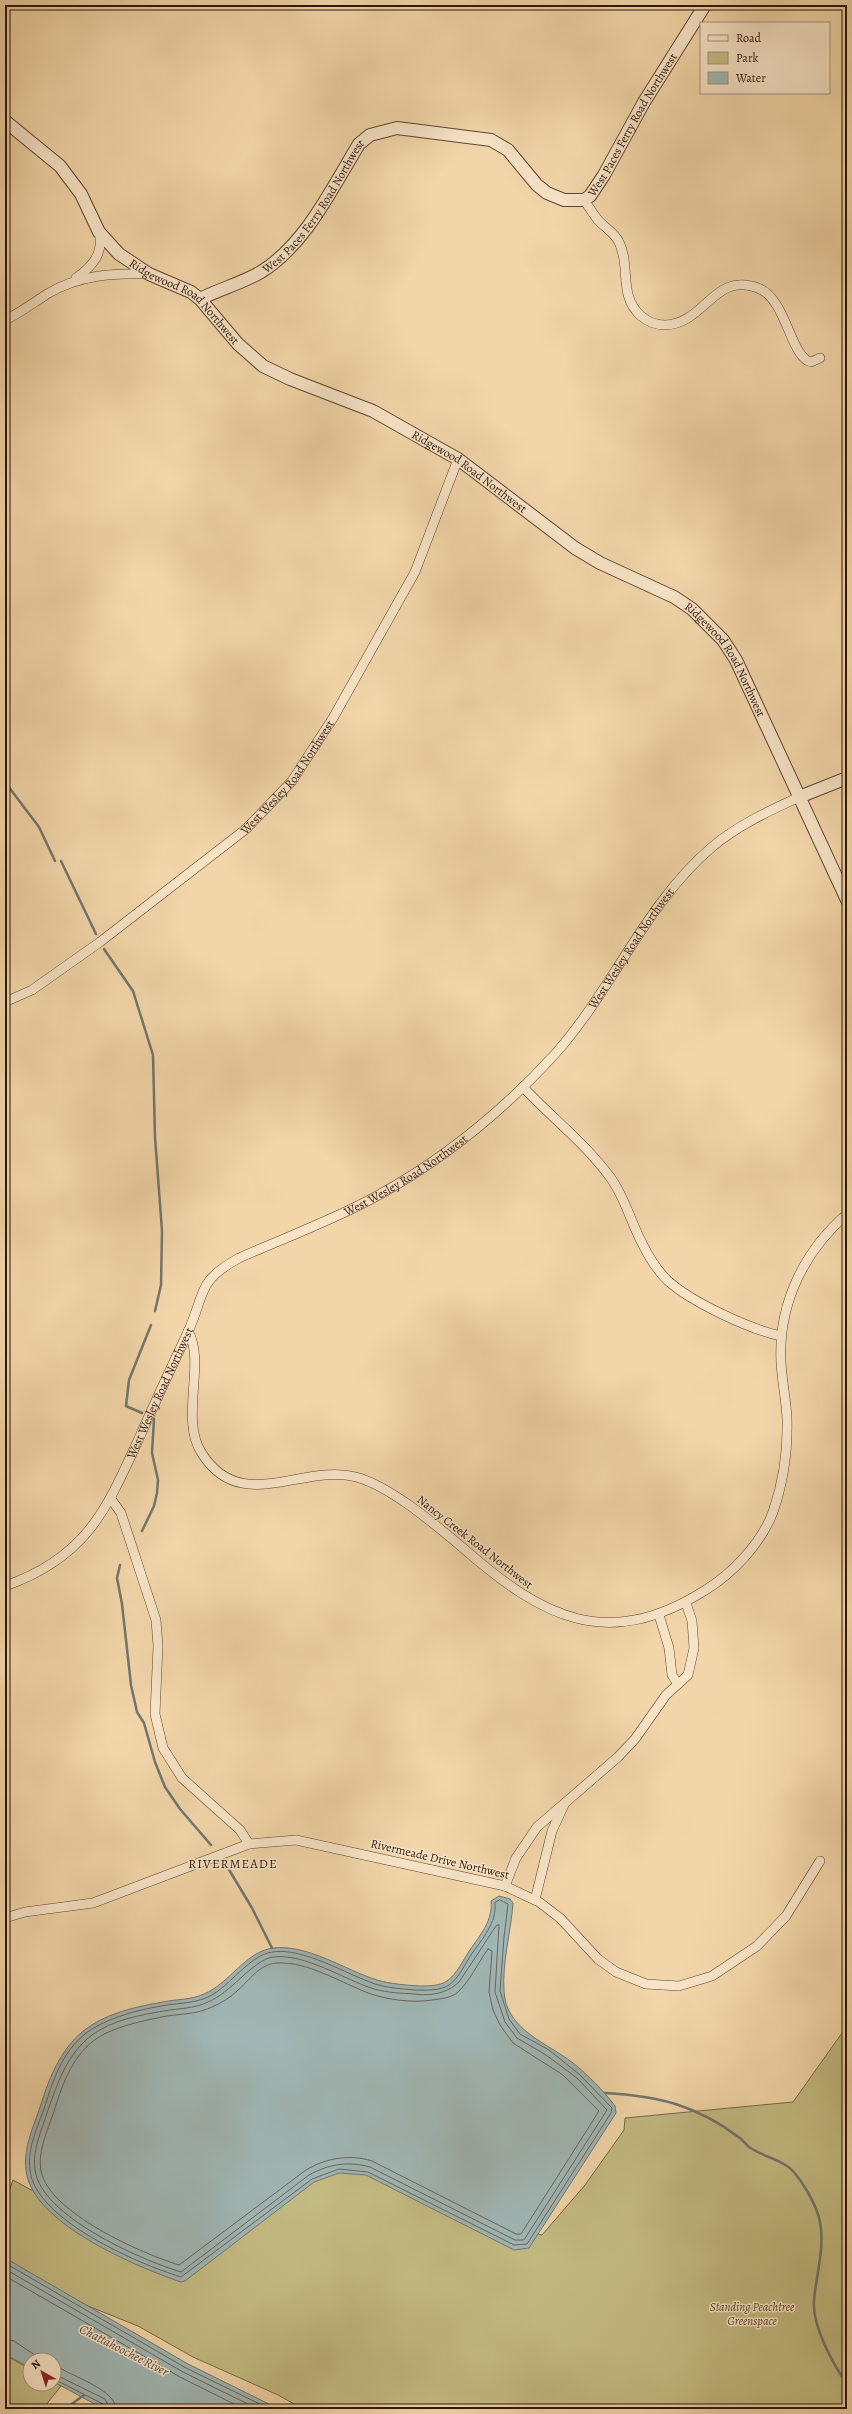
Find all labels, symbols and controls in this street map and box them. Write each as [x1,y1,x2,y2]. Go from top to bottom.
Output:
legend [700,22,830,94]
text: Road [736,30,762,46]
street label: West Paces Ferry Road Northwest [583,50,681,200]
text: Park [736,50,759,66]
text: Water [735,70,766,86]
street label: West Paces Ferry Road Northwest [259,135,367,277]
street label: Ridgewood Road Northwest [126,255,243,348]
street label: Ridgewood Road Northwest [409,426,530,517]
street label: Ridgewood Road Northwest [682,598,769,719]
street label: West Wesley Road Northwest [236,717,338,839]
street label: West Wesley Road Northwest [584,884,678,1012]
street label: West Wesley Road Northwest [341,1131,471,1220]
street label: West Wesley Road Northwest [122,1325,197,1462]
street label: Nancy Creek Road Northwest [414,1492,536,1592]
street label: Rivermeade Drive Northwest [369,1835,511,1883]
district label: RIVERMEADE [188,1855,278,1872]
park label: Standing Peachtree Greenspace [710,2299,795,2329]
water label: Chattahoochee River [76,2320,172,2380]
north arrow [22,2352,62,2392]
text: N [28,2356,44,2373]

